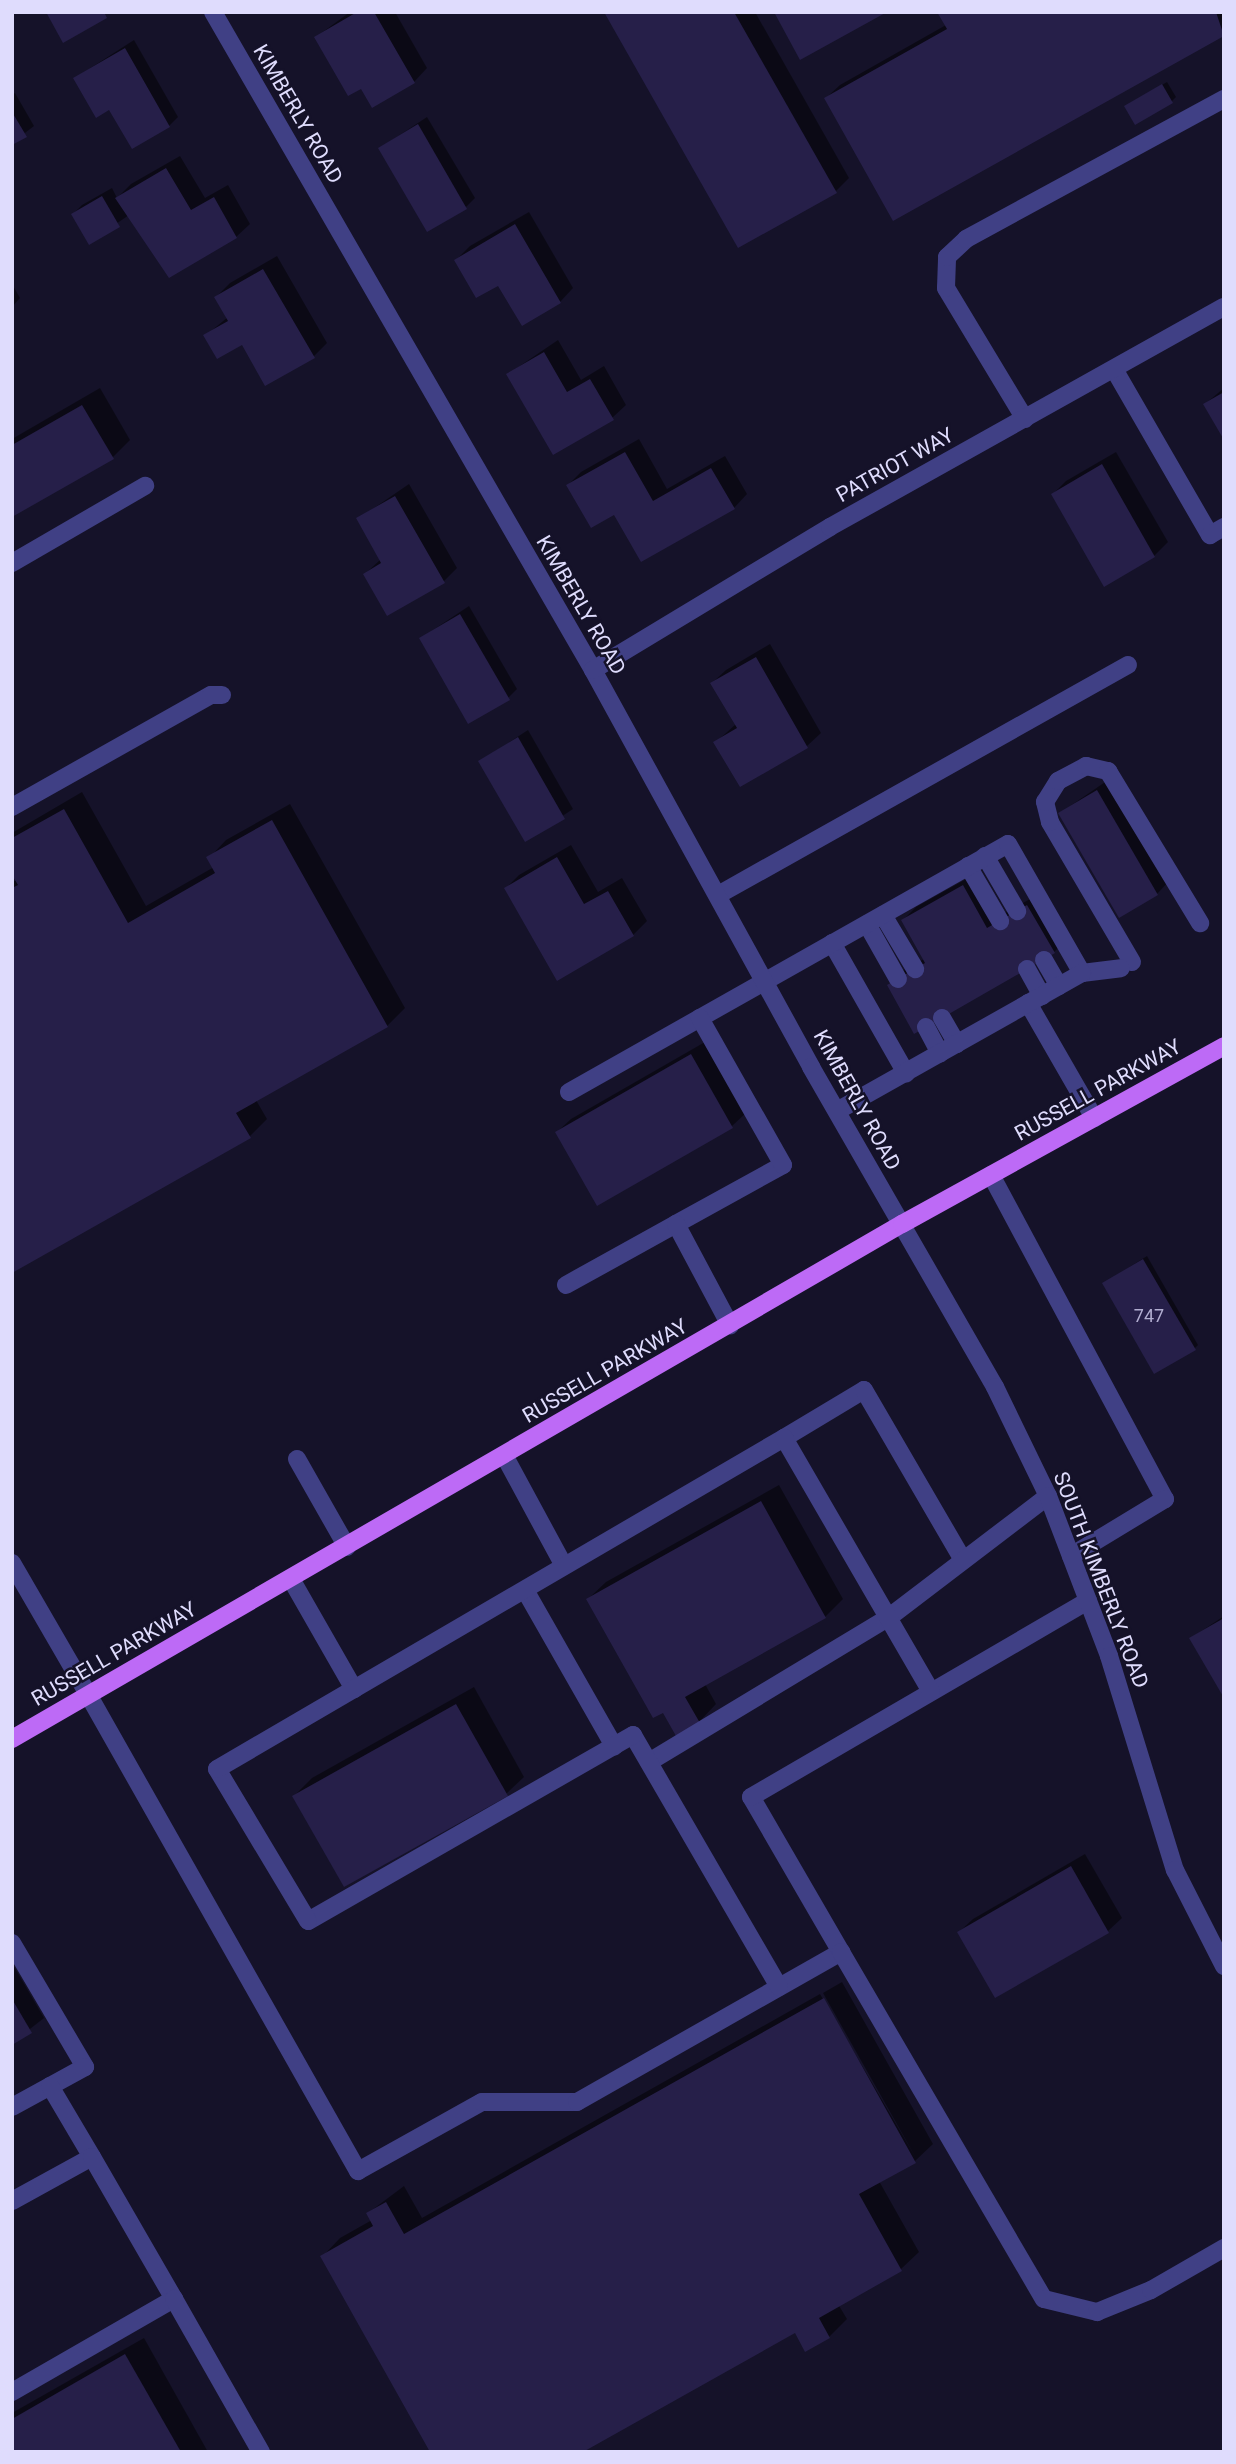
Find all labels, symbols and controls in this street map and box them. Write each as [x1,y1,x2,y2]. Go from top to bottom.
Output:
street label: KIMBERLY ROAD [248,40,348,188]
street label: PATRIOT WAY [832,422,958,508]
street label: KIMBERLY ROAD [531,531,631,679]
street label: KIMBERLY ROAD [808,1025,906,1175]
street label: RUSSELL PARKWAY [1010,1034,1186,1146]
house number: 747 [1134,1305,1164,1327]
street label: RUSSELL PARKWAY [518,1313,692,1429]
street label: SOUTH KIMBERLY ROAD [1048,1468,1154,1692]
street label: RUSSELL PARKWAY [27,1596,201,1712]

